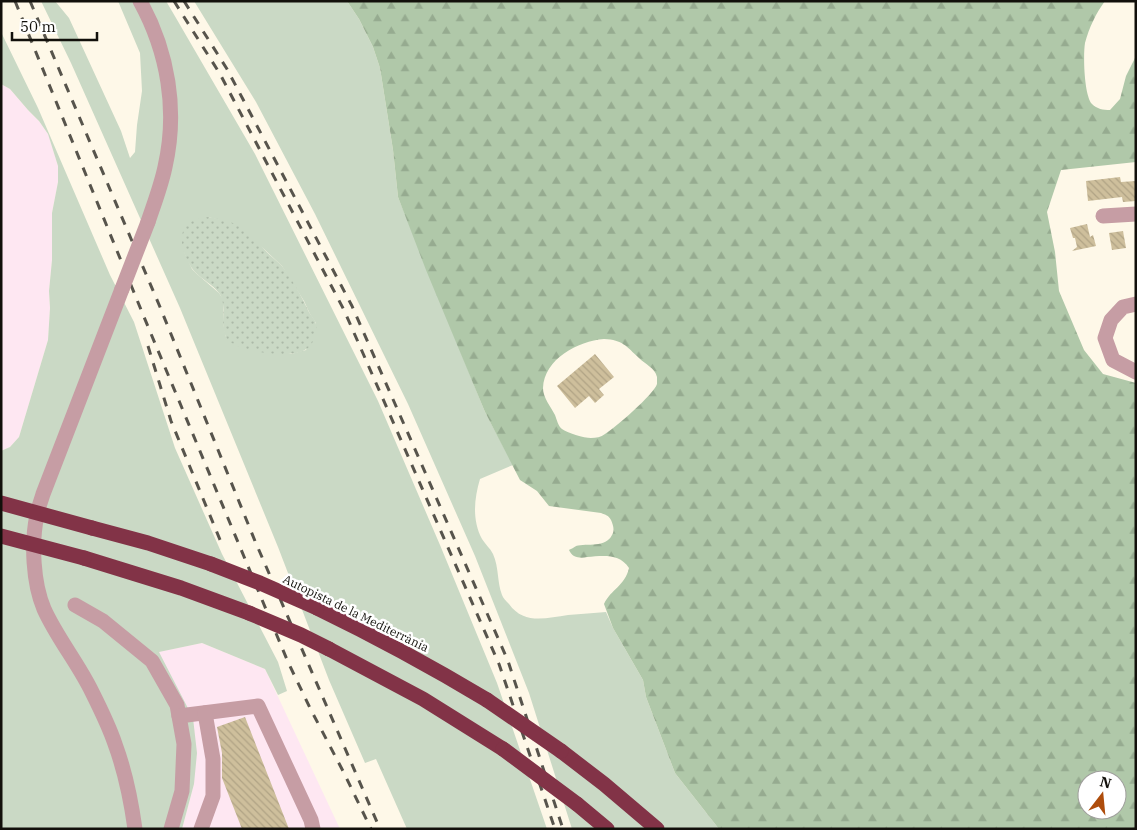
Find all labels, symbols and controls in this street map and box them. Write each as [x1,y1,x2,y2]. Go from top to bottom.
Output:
scale bar [12,10,98,42]
text: 50 m [20,17,56,36]
street label: Autopista de la Mediterrània [281,571,432,655]
north arrow [1077,770,1127,820]
text: N [1098,772,1113,793]

